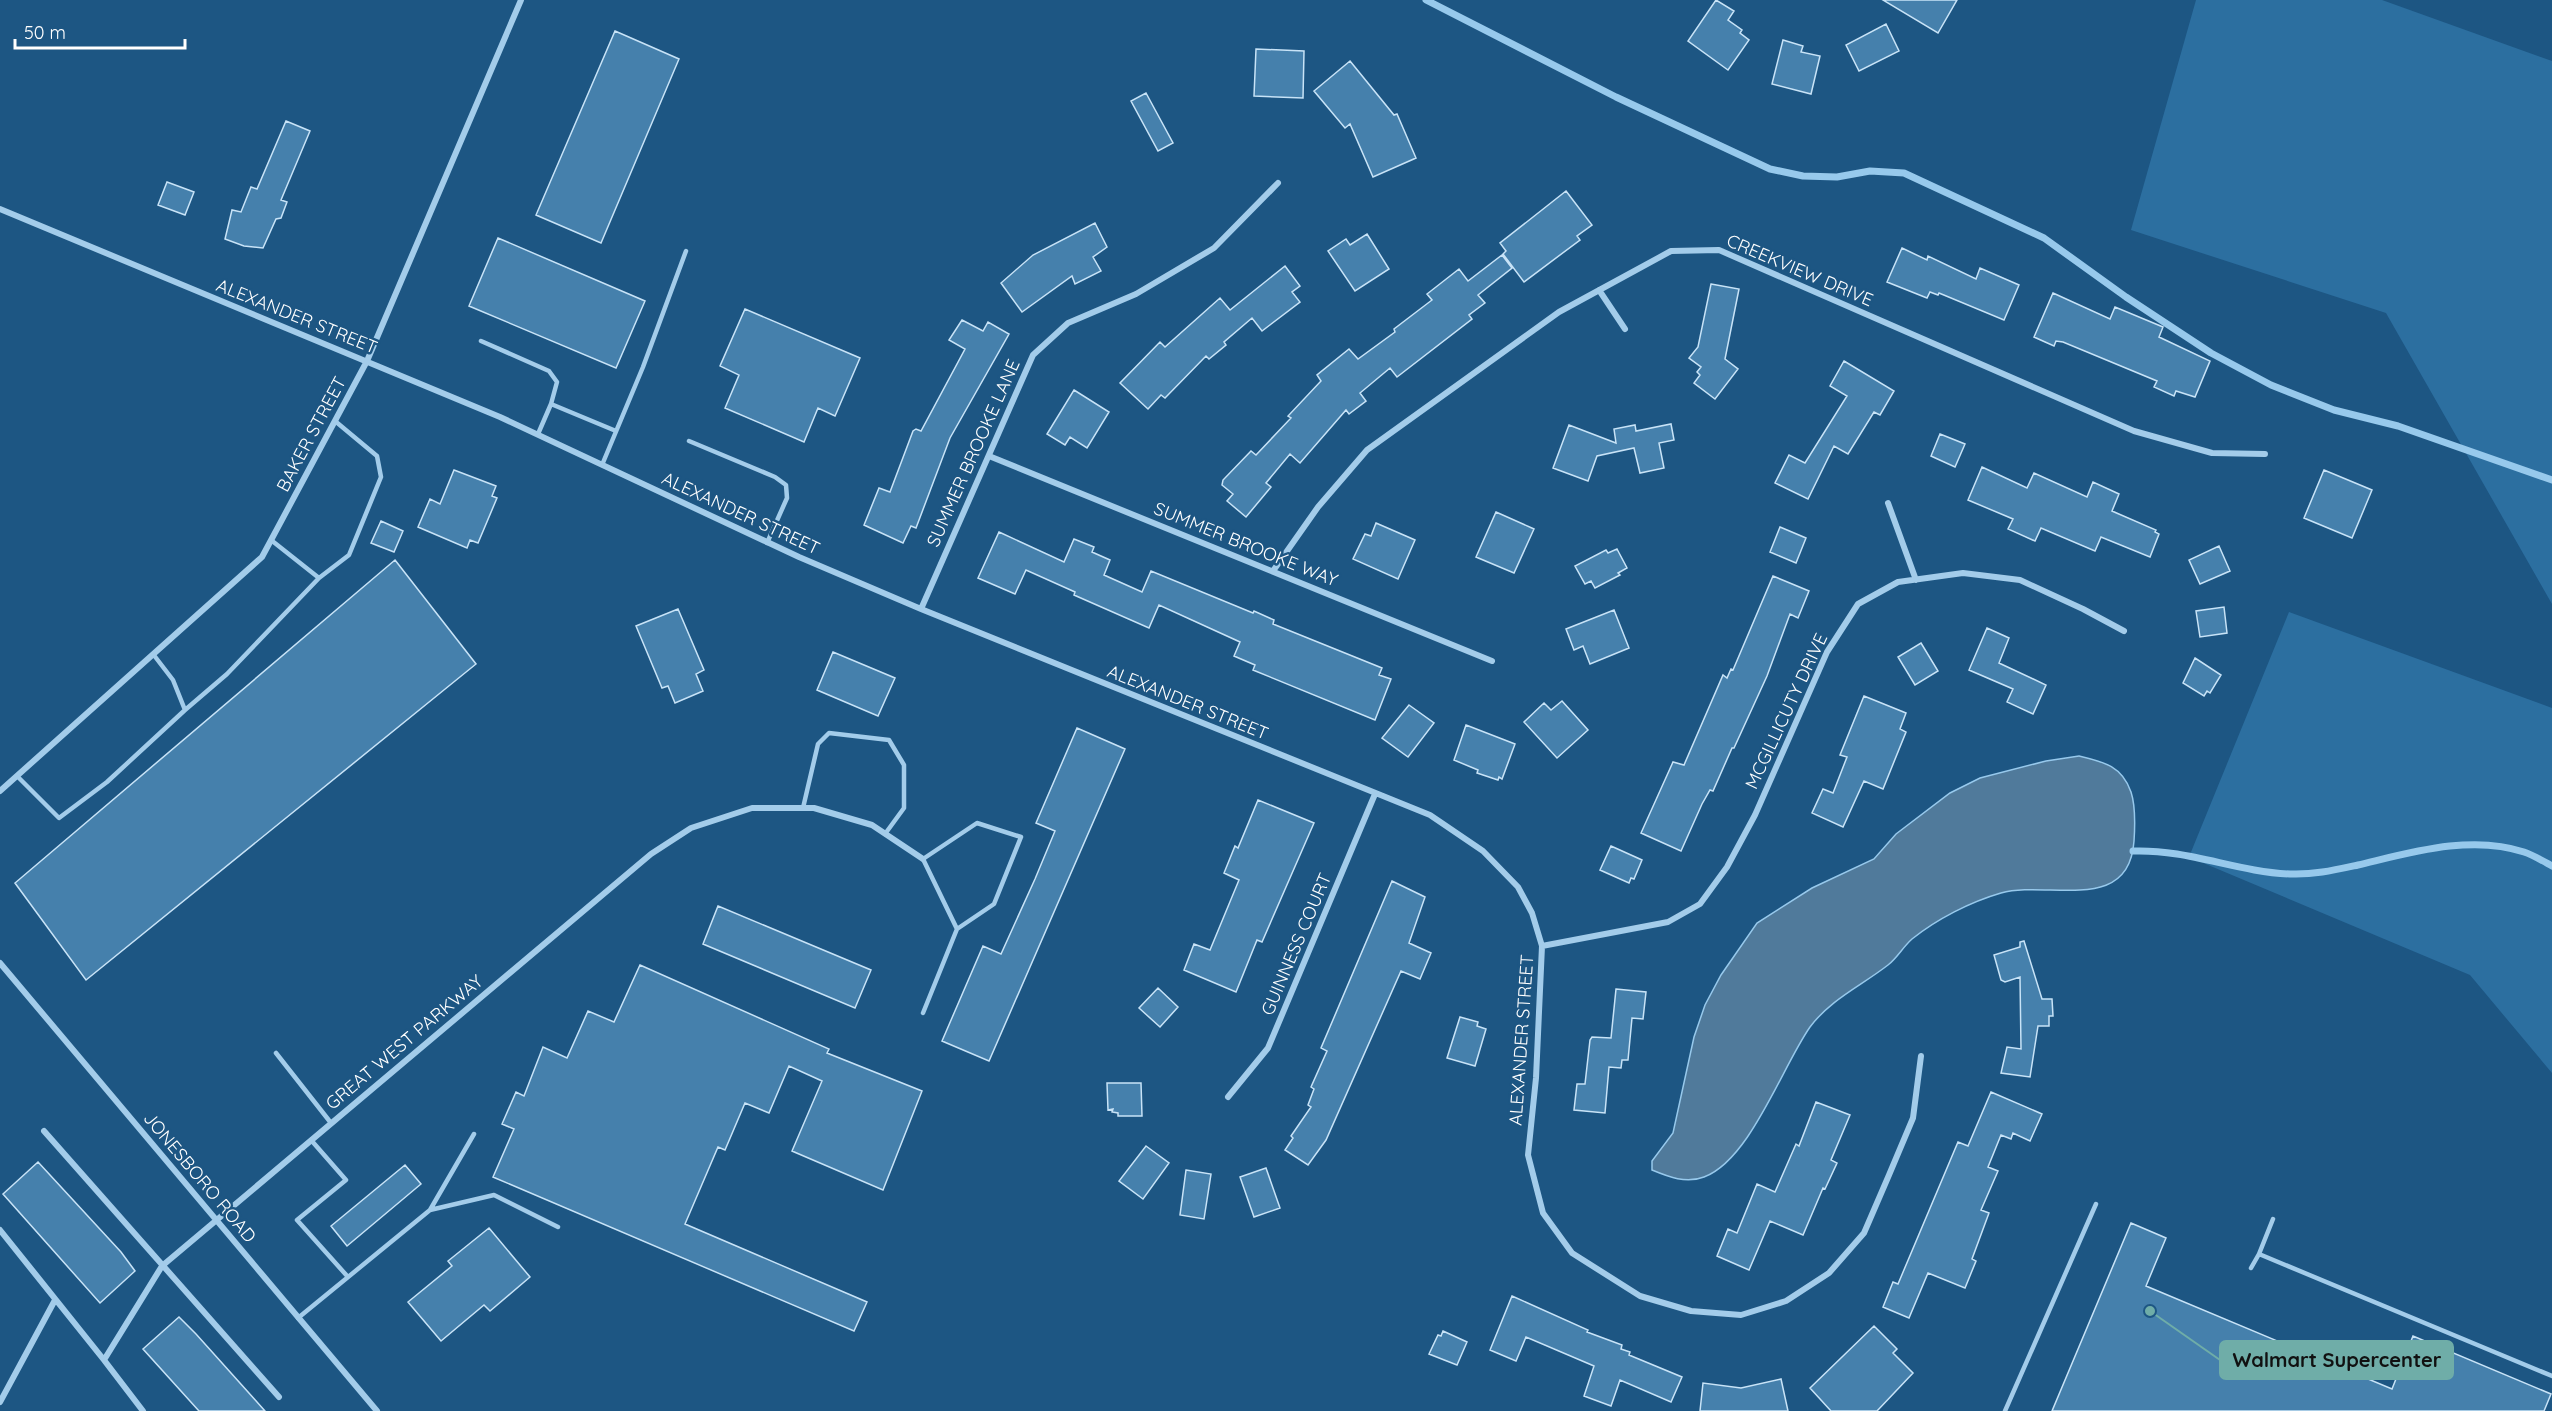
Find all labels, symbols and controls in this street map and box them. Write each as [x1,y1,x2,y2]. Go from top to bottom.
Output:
scale bar [15,12,184,50]
text: 50 m [24,21,66,44]
street label: CREEKVIEW DRIVE [1723,229,1877,311]
street label: ALEXANDER STREET [213,273,381,359]
street label: SUMMER BROOKE LANE [921,356,1025,550]
street label: BAKER STREET [271,372,351,496]
street label: ALEXANDER STREET [658,466,824,560]
street label: SUMMER BROOKE WAY [1151,497,1341,591]
street label: MCGILLICUTY DRIVE [1740,629,1832,793]
street label: ALEXANDER STREET [1104,659,1272,745]
street label: GUINNESS COURT [1256,869,1336,1019]
street label: ALEXANDER STREET [1504,953,1538,1126]
street label: GREAT WEST PARKWAY [321,969,487,1115]
street label: JONESBORO ROAD [139,1107,261,1247]
callout: Walmart Supercenter [2220,1341,2453,1379]
text: Walmart Supercenter [2232,1347,2442,1372]

